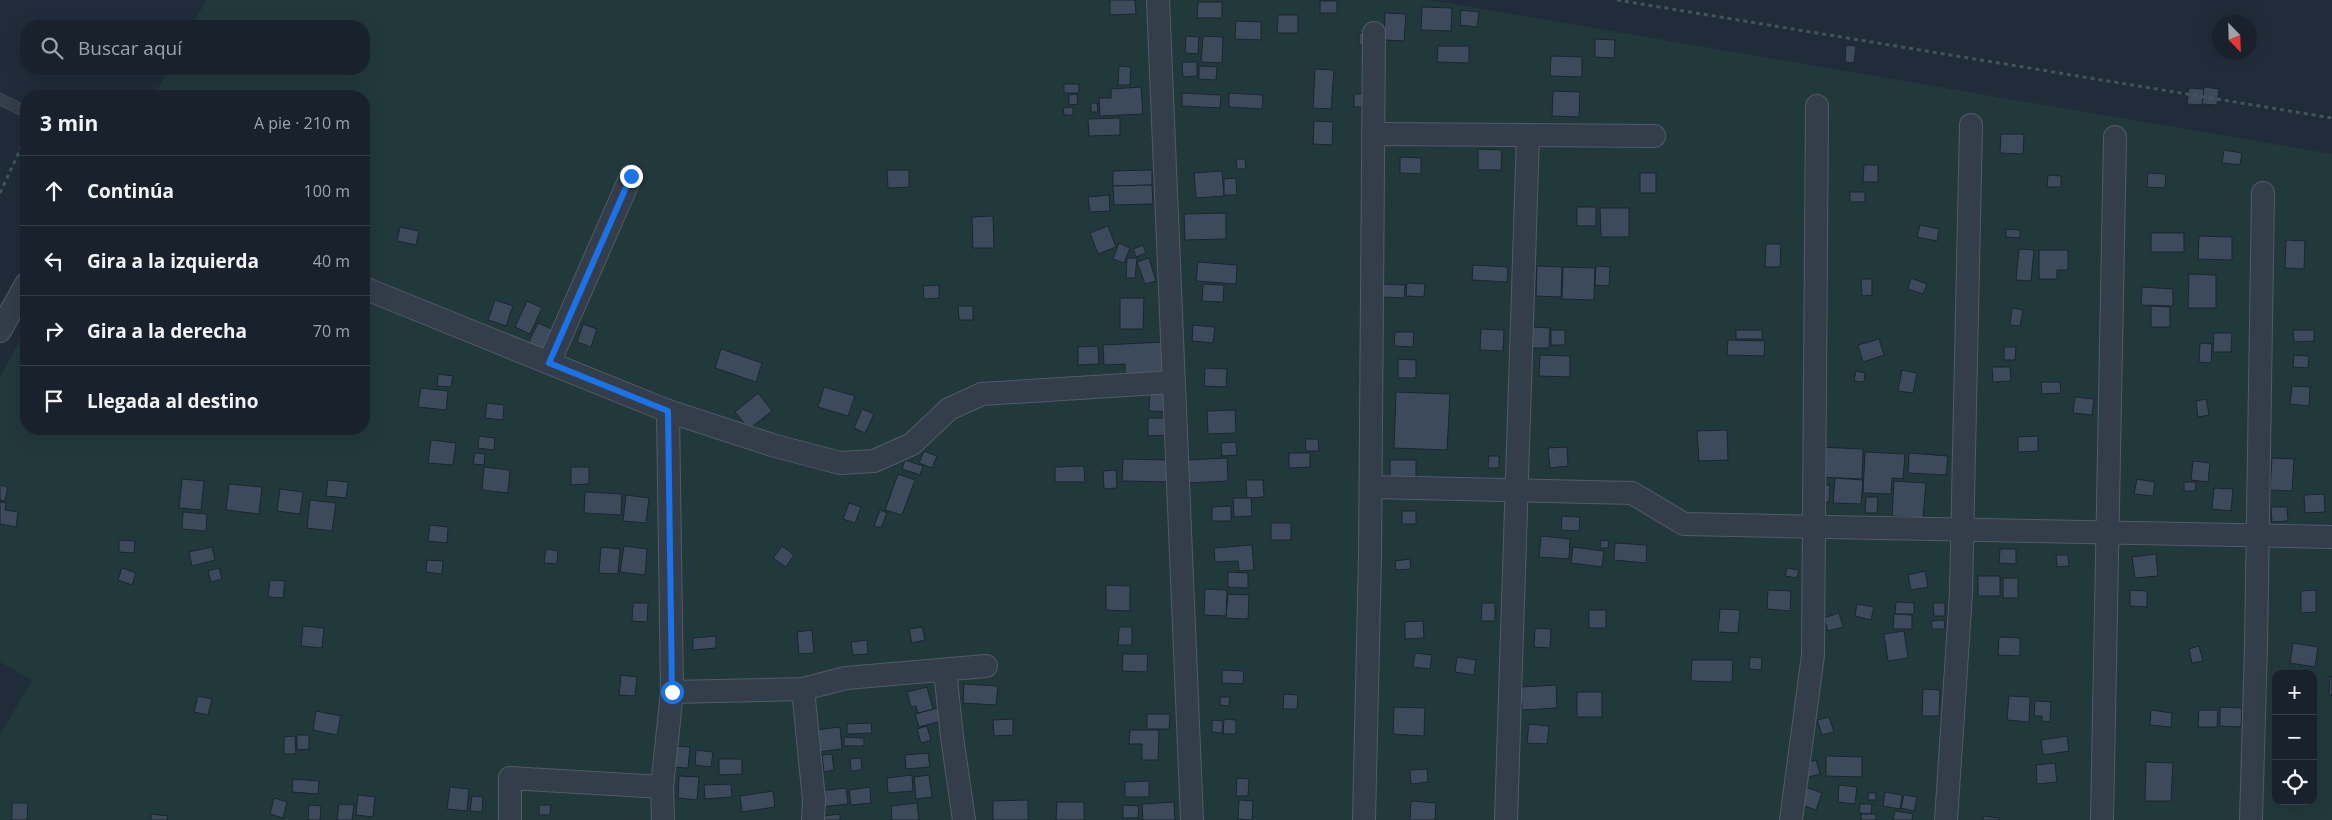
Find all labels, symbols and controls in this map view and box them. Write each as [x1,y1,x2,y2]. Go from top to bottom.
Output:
north arrow [2212,15,2257,60]
search box [20,20,370,75]
icon: search [38,34,66,62]
text: Buscar aquí [78,35,182,61]
text: 3 min [40,109,98,137]
text: A pie · 210 m [254,112,350,134]
route end [620,165,643,188]
icon: ahead [40,177,68,205]
text: Continúa [87,178,174,204]
text: 100 m [304,180,350,202]
icon: left [40,247,68,275]
text: Gira a la izquierda [87,248,259,274]
text: 40 m [313,250,350,272]
icon: right [40,317,68,345]
text: Gira a la derecha [87,318,247,344]
text: 70 m [313,320,350,342]
icon: arrive [40,387,68,415]
text: Llegada al destino [87,388,259,414]
map controls [2272,670,2317,805]
button: + [2272,670,2317,715]
route start [661,681,684,704]
button: − [2272,715,2317,760]
button: locate [2272,760,2317,805]

